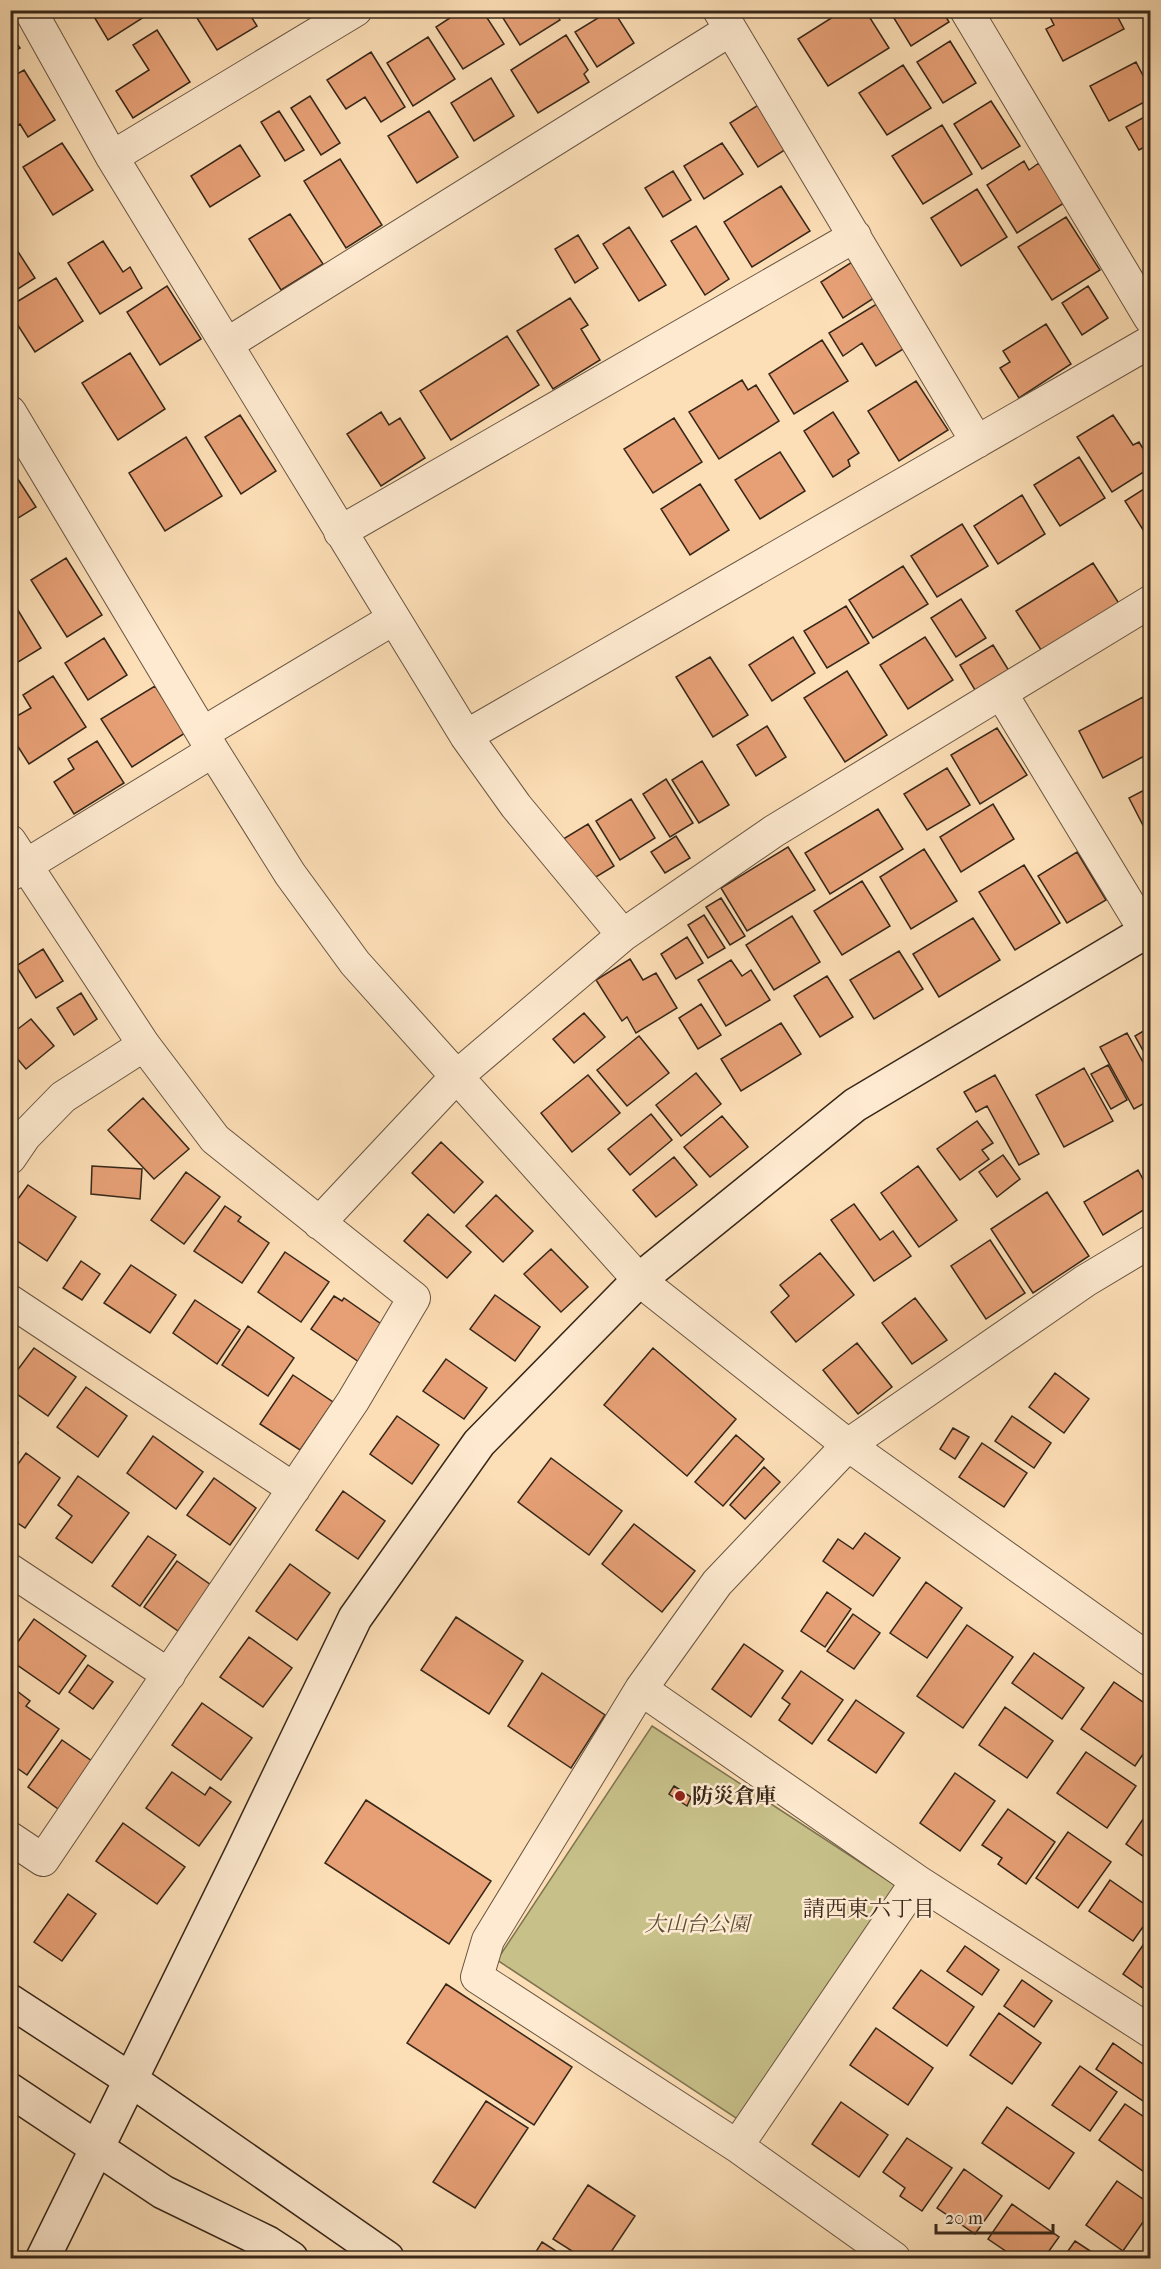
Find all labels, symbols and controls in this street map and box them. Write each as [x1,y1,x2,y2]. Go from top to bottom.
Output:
place label: 防災倉庫 [692,1784,776,1808]
marker: 防災倉庫 [673,1789,687,1803]
district label: 請西東六丁目 [803,1896,935,1922]
park label: 大山台公園 [645,1912,752,1936]
scale bar [936,2197,1053,2235]
text: 20 m [945,2208,983,2229]

